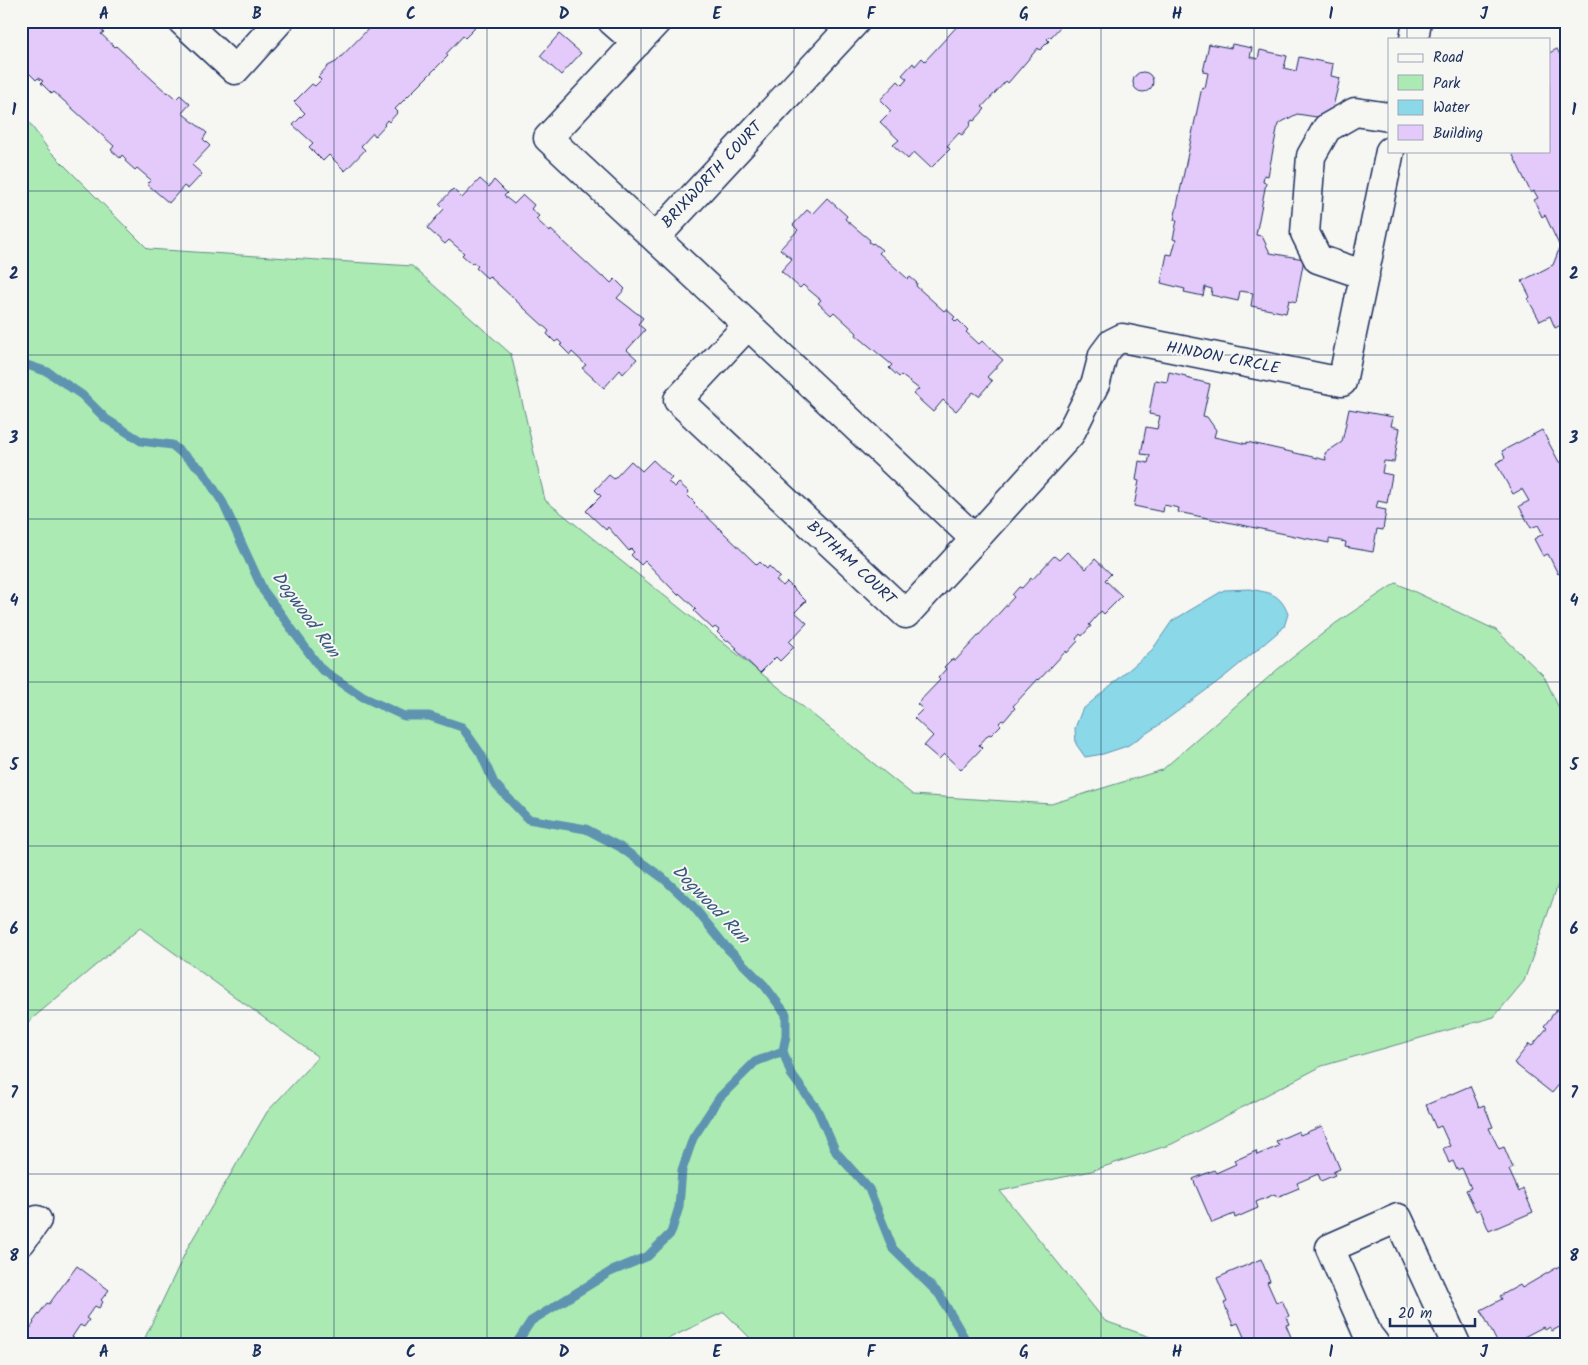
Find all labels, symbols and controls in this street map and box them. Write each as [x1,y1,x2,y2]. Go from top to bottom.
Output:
text: A [99,2,109,27]
text: B [252,2,262,27]
text: C [406,2,416,27]
text: D [559,2,570,27]
text: E [713,2,723,27]
text: F [867,2,877,27]
text: G [1019,2,1029,27]
text: H [1172,2,1182,27]
text: I [1329,2,1334,27]
text: J [1480,2,1489,27]
legend [1388,38,1550,152]
text: Road [1433,46,1464,70]
text: Park [1433,72,1461,96]
text: Water [1433,96,1470,120]
text: 1 [12,98,17,123]
text: 1 [1572,98,1577,123]
street label: BRIXWORTH COURT [656,115,769,234]
text: Building [1433,122,1483,146]
text: 2 [9,262,19,287]
text: 2 [1569,262,1579,287]
street label: HINDON CIRCLE [1164,335,1283,381]
text: 3 [9,426,19,451]
text: 3 [1569,426,1579,451]
street label: BYTHAM COURT [801,515,902,612]
water label: Dogwood Run [263,565,347,666]
text: 4 [10,589,19,614]
text: 4 [1570,589,1579,614]
text: 5 [9,753,20,778]
text: 5 [1569,753,1580,778]
water label: Dogwood Run [664,858,757,953]
text: 6 [10,917,19,942]
text: 6 [1570,917,1579,942]
text: 7 [10,1081,18,1106]
text: 7 [1570,1081,1578,1106]
text: 8 [9,1244,19,1269]
text: 8 [1569,1244,1579,1269]
scale bar [1390,1295,1476,1327]
text: 20 m [1398,1302,1432,1326]
text: A [99,1340,109,1365]
text: B [252,1340,262,1365]
text: C [406,1340,416,1365]
text: D [559,1340,570,1365]
text: E [713,1340,723,1365]
text: F [867,1340,877,1365]
text: G [1019,1340,1029,1365]
text: H [1172,1340,1182,1365]
text: I [1329,1340,1334,1365]
text: J [1480,1340,1489,1365]

